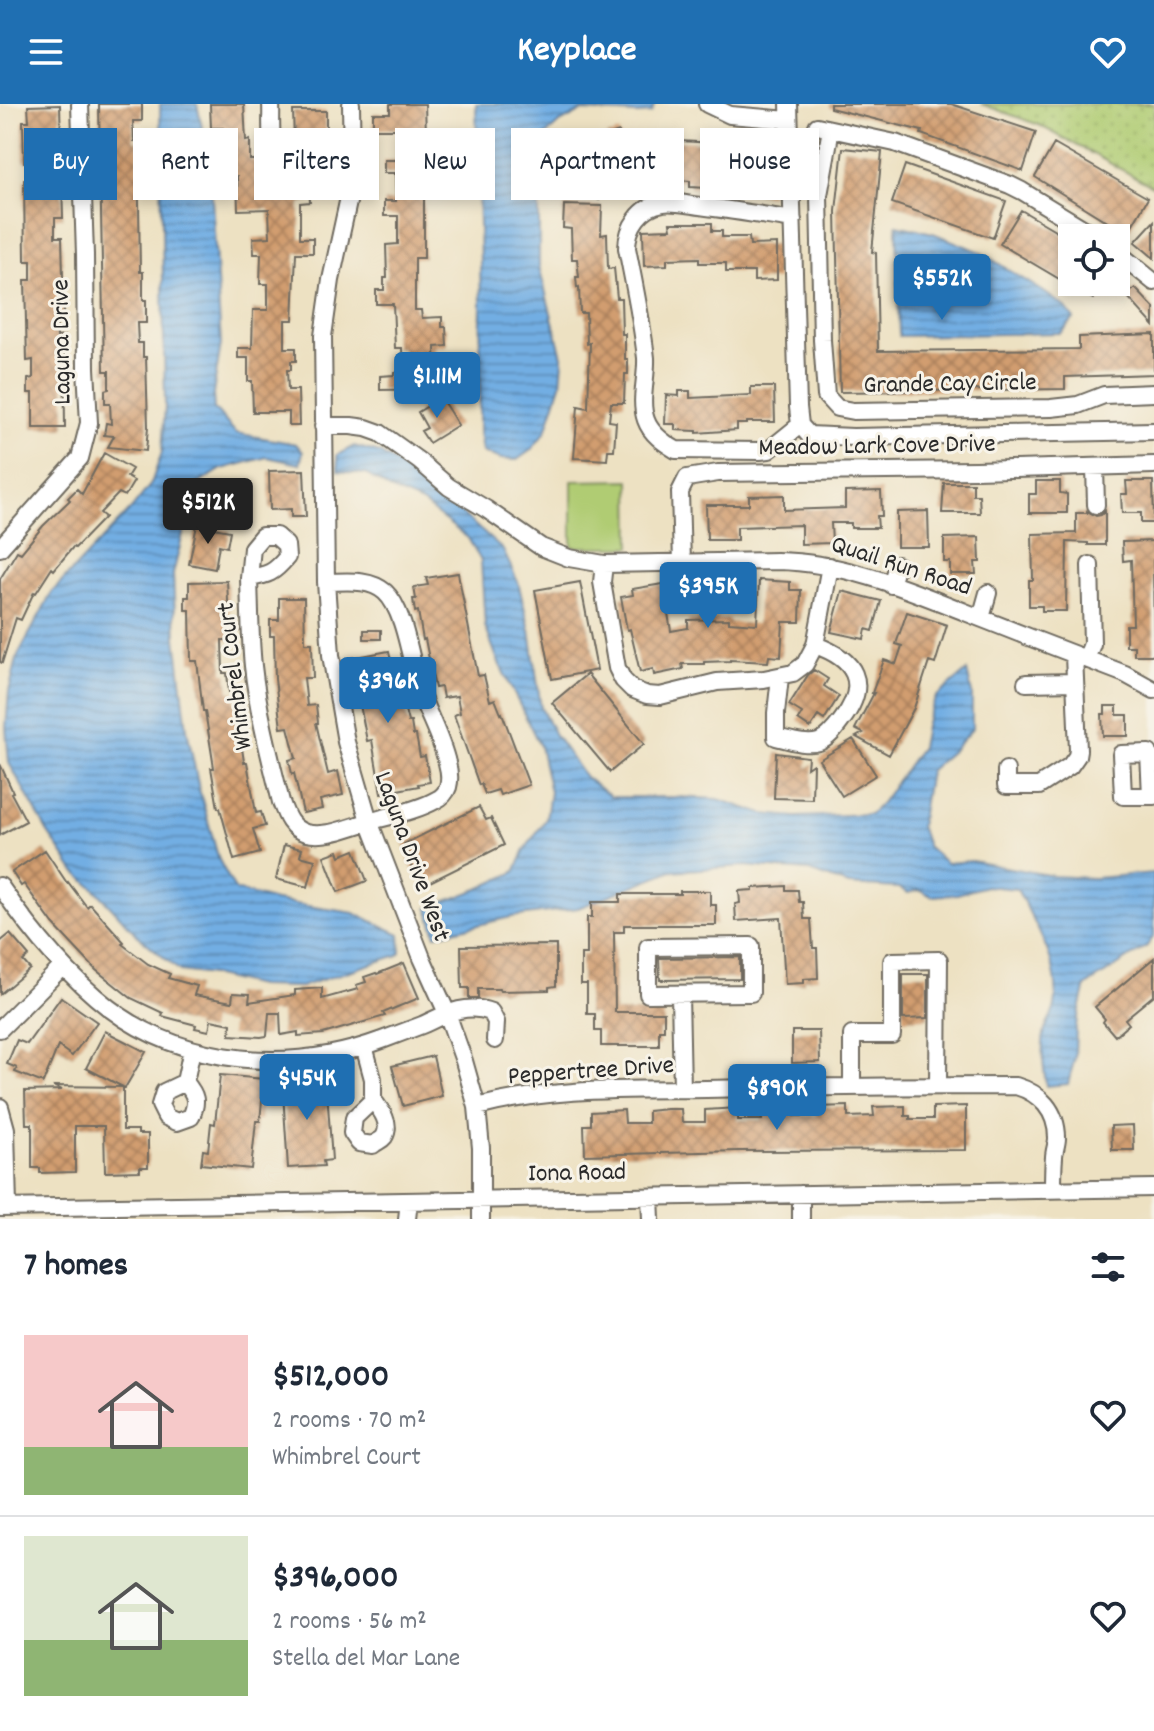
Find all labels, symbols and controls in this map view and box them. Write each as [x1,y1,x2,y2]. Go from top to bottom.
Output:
text: Keyplace [517,26,637,78]
icon: menu [24,30,68,74]
icon: heart [1086,30,1130,74]
chip: Buy [24,128,117,200]
chip: Rent [133,128,238,200]
chip: Filters [254,128,379,200]
chip: New [395,128,495,200]
chip: Apartment [511,128,684,200]
chip: House [700,128,819,200]
map controls [1058,224,1130,296]
button: locate [1058,224,1130,296]
pin: $552K [886,254,998,322]
text: $552K [912,261,972,298]
street label: Laguna Drive [43,279,83,405]
pin: $1.11M [372,352,502,420]
text: $1.11M [412,359,462,396]
street label: Grande Cay Circle [863,365,1037,405]
street label: Meadow Lark Cove Drive [758,426,996,468]
pin: $512K [152,478,264,546]
text: $512K [181,485,235,522]
street label: Quail Run Road [826,527,976,607]
pin: $395K [652,562,764,630]
text: $395K [678,569,738,606]
street label: Whimbrel Court [209,600,263,752]
pin: $396K [332,657,444,725]
text: $396K [357,664,419,701]
street label: Laguna Drive West [363,767,459,948]
street label: Peppertree Drive [507,1048,675,1096]
pin: $454K [251,1054,363,1122]
text: $454K [278,1061,336,1098]
pin: $890K [721,1064,833,1132]
text: $890K [746,1071,808,1108]
street label: Iona Road [527,1155,627,1193]
text: 7 homes [24,1243,128,1292]
icon: filters [1086,1245,1130,1289]
text: $512,000 [272,1354,389,1403]
icon: home [88,1367,184,1463]
icon: heart [1086,1393,1130,1437]
text: 2 rooms · 70 m² [272,1403,426,1440]
text: Whimbrel Court [272,1440,421,1477]
text: $396,000 [272,1555,399,1604]
icon: home [88,1568,184,1664]
icon: heart [1086,1594,1130,1638]
text: 2 rooms · 56 m² [272,1604,427,1641]
text: Stella del Mar Lane [272,1641,460,1678]

